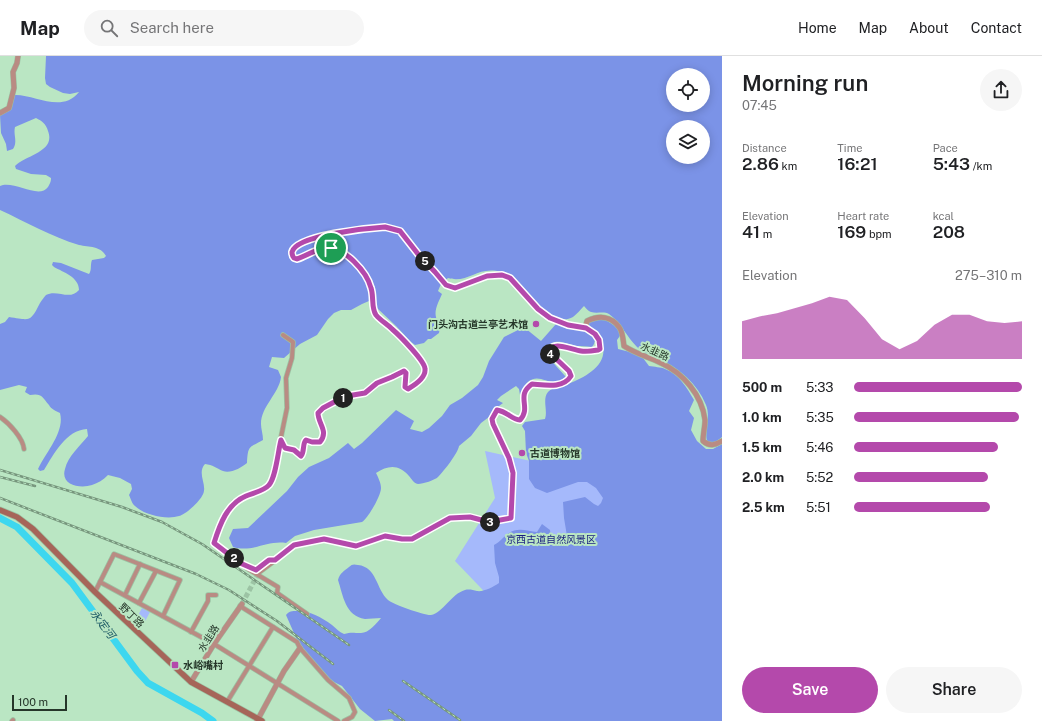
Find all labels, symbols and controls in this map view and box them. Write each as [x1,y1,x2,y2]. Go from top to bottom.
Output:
search box [84,10,364,46]
text: Map [20,17,60,39]
icon: search [98,17,120,39]
text: Search here [130,19,214,36]
text: Home [798,20,837,36]
text: Map [859,20,887,36]
text: About [909,20,949,36]
text: Contact [971,20,1022,36]
map controls [666,68,710,164]
button: locate [666,68,710,112]
button: share [980,69,1022,111]
text: Morning run [742,70,868,96]
text: 07:45 [742,98,777,113]
button: layers [666,120,710,164]
text: Distance [742,142,787,154]
text: Time [837,142,862,154]
text: Pace [933,142,958,154]
text: 2.86 [742,154,779,174]
text: 16:21 [837,154,878,174]
text: 5:43 [933,154,970,174]
text: km [779,160,797,172]
text: /km [970,160,992,172]
text: Elevation [742,210,789,222]
text: Heart rate [837,210,889,222]
text: kcal [933,210,954,222]
text: 41 [742,222,760,242]
text: 169 [837,222,866,242]
text: 208 [933,222,965,242]
text: m [760,228,772,240]
text: bpm [866,228,892,240]
pin [314,231,348,265]
icon: arrive [320,237,342,259]
pin: 5 [415,251,435,271]
text: 5 [421,255,429,267]
text: Elevation [742,268,797,283]
text: 275–310 m [955,268,1022,283]
place label: 门头沟古道兰亭艺术馆 [428,318,528,330]
marker: 门头沟古道兰亭艺术馆 [531,319,541,329]
street label: 水韭路 [639,339,671,363]
pin: 4 [540,344,560,364]
text: 4 [546,348,554,360]
text: 500 m [742,380,782,395]
text: 5:33 [806,380,834,395]
pin: 1 [333,388,353,408]
text: 1 [341,392,345,404]
text: 1.0 km [742,410,782,425]
text: 5:35 [806,410,834,425]
text: 1.5 km [742,440,782,455]
text: 5:46 [806,440,833,455]
place label: 古道博物馆 [530,447,580,459]
marker: 古道博物馆 [517,448,527,458]
text: 2.0 km [742,470,784,485]
text: 5:52 [806,470,833,485]
text: 2.5 km [742,500,785,515]
text: 5:51 [806,500,831,515]
pin: 3 [480,512,500,532]
text: 3 [486,516,494,528]
park label: 京西古道自然风景区 [506,533,596,545]
pin: 2 [224,548,244,568]
text: 2 [231,552,238,564]
street label: 野丁路 [117,600,147,630]
water label: 永定河 [88,607,119,642]
street label: 水韭路 [195,622,221,654]
place label: 水峪嘴村 [183,659,223,671]
marker: 水峪嘴村 [170,660,180,670]
button: Save [742,667,878,713]
button: Share [886,667,1022,713]
scale bar [12,693,67,712]
text: 100 m [18,696,48,708]

